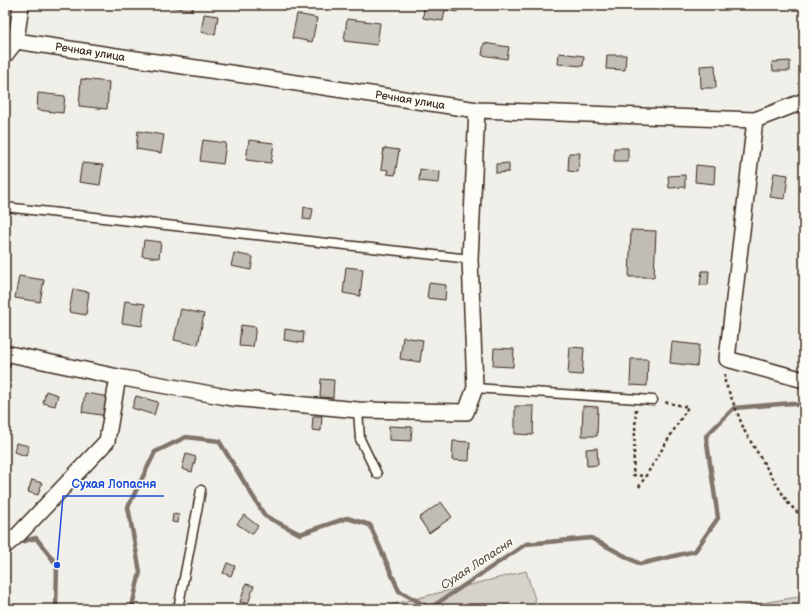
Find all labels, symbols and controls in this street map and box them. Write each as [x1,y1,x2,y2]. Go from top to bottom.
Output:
street label: Речная улица [54,40,127,64]
street label: Речная улица [374,88,447,112]
callout: Сухая Лопасня [63,472,164,496]
text: Сухая Лопасня [72,477,156,492]
water label: Сухая Лопасня [438,535,516,593]

